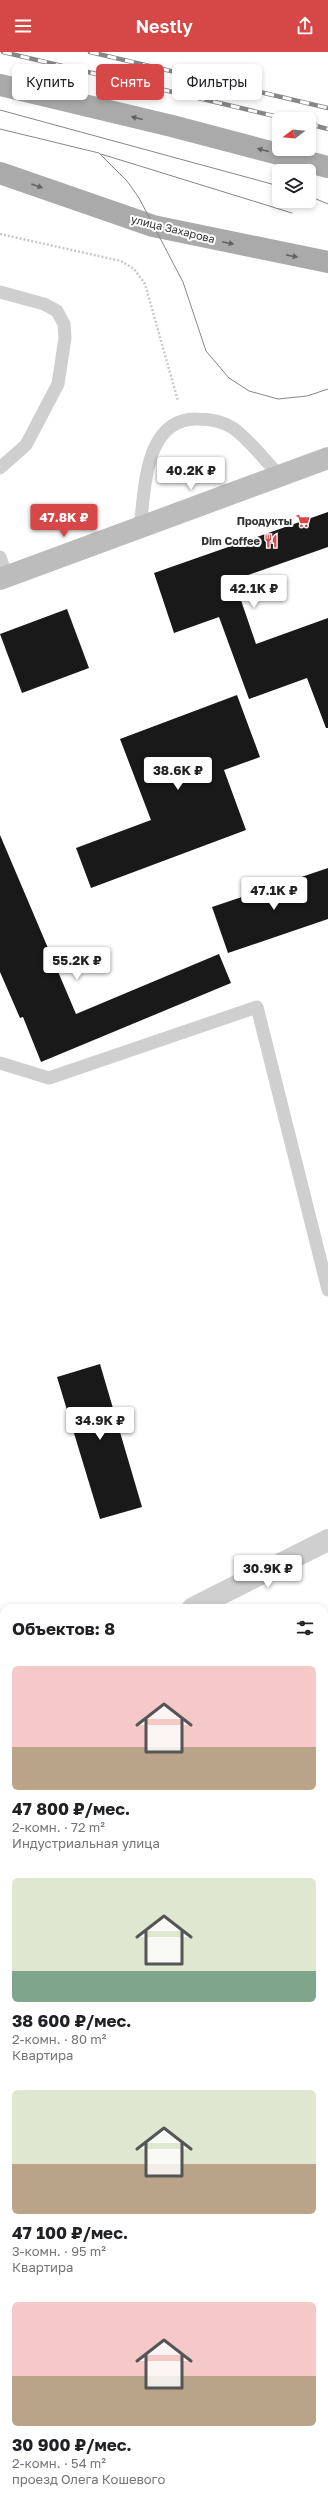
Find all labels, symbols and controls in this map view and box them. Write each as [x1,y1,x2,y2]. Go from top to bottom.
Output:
icon: menu [12,15,34,37]
text: Nestly [135,15,193,37]
icon: share [294,15,316,37]
chip: Купить [12,64,88,100]
chip: Снять [96,64,164,100]
chip: Фильтры [172,64,262,100]
north arrow [272,112,316,156]
map controls [272,112,316,208]
one-way arrow [131,114,143,120]
one-way arrow [257,147,269,153]
button: layers [272,164,316,208]
one-way arrow [31,183,43,189]
street label: улица Захарова [130,212,217,245]
one-way arrow [222,240,234,246]
one-way arrow [285,253,298,259]
pin: 40.2K ₽ [154,457,228,491]
text: 40.2K ₽ [166,462,216,478]
pin: 47.8K ₽ [27,504,101,538]
text: 47.8K ₽ [39,509,89,525]
supermarket icon: Продукты [295,513,311,529]
place label: Продукты [237,514,292,527]
restaurant icon: Dim Coffee [263,533,279,549]
place label: Dim Coffee [201,534,261,547]
pin: 42.1K ₽ [217,575,291,609]
text: 42.1K ₽ [230,580,278,596]
pin: 38.6K ₽ [141,757,215,791]
text: 38.6K ₽ [153,762,203,778]
pin: 47.1K ₽ [237,877,311,911]
text: 47.1K ₽ [250,882,298,898]
pin: 55.2K ₽ [40,947,114,981]
text: 55.2K ₽ [52,952,102,968]
pin: 34.9K ₽ [63,1407,137,1441]
text: 34.9K ₽ [75,1412,125,1428]
pin: 30.9K ₽ [231,1555,305,1589]
text: 30.9K ₽ [243,1560,293,1576]
icon: filters [294,1617,316,1639]
text: Объектов: 8 [12,1618,115,1639]
icon: home [128,1692,200,1764]
text: 47 800 ₽/мес. [12,1798,130,1819]
text: 2-комн. · 72 m² [12,1819,105,1835]
text: Индустриальная улица [12,1835,160,1851]
icon: home [128,1904,200,1976]
text: 38 600 ₽/мес. [12,2010,131,2031]
text: 2-комн. · 80 m² [12,2031,107,2047]
text: Квартира [12,2047,73,2063]
icon: home [128,2116,200,2188]
text: 47 100 ₽/мес. [12,2222,128,2243]
text: 3-комн. · 95 m² [12,2243,106,2259]
text: Квартира [12,2259,73,2275]
icon: home [128,2328,200,2400]
text: 30 900 ₽/мес. [12,2434,132,2455]
text: 2-комн. · 54 m² [12,2455,106,2471]
text: проезд Олега Кошевого [12,2471,165,2487]

